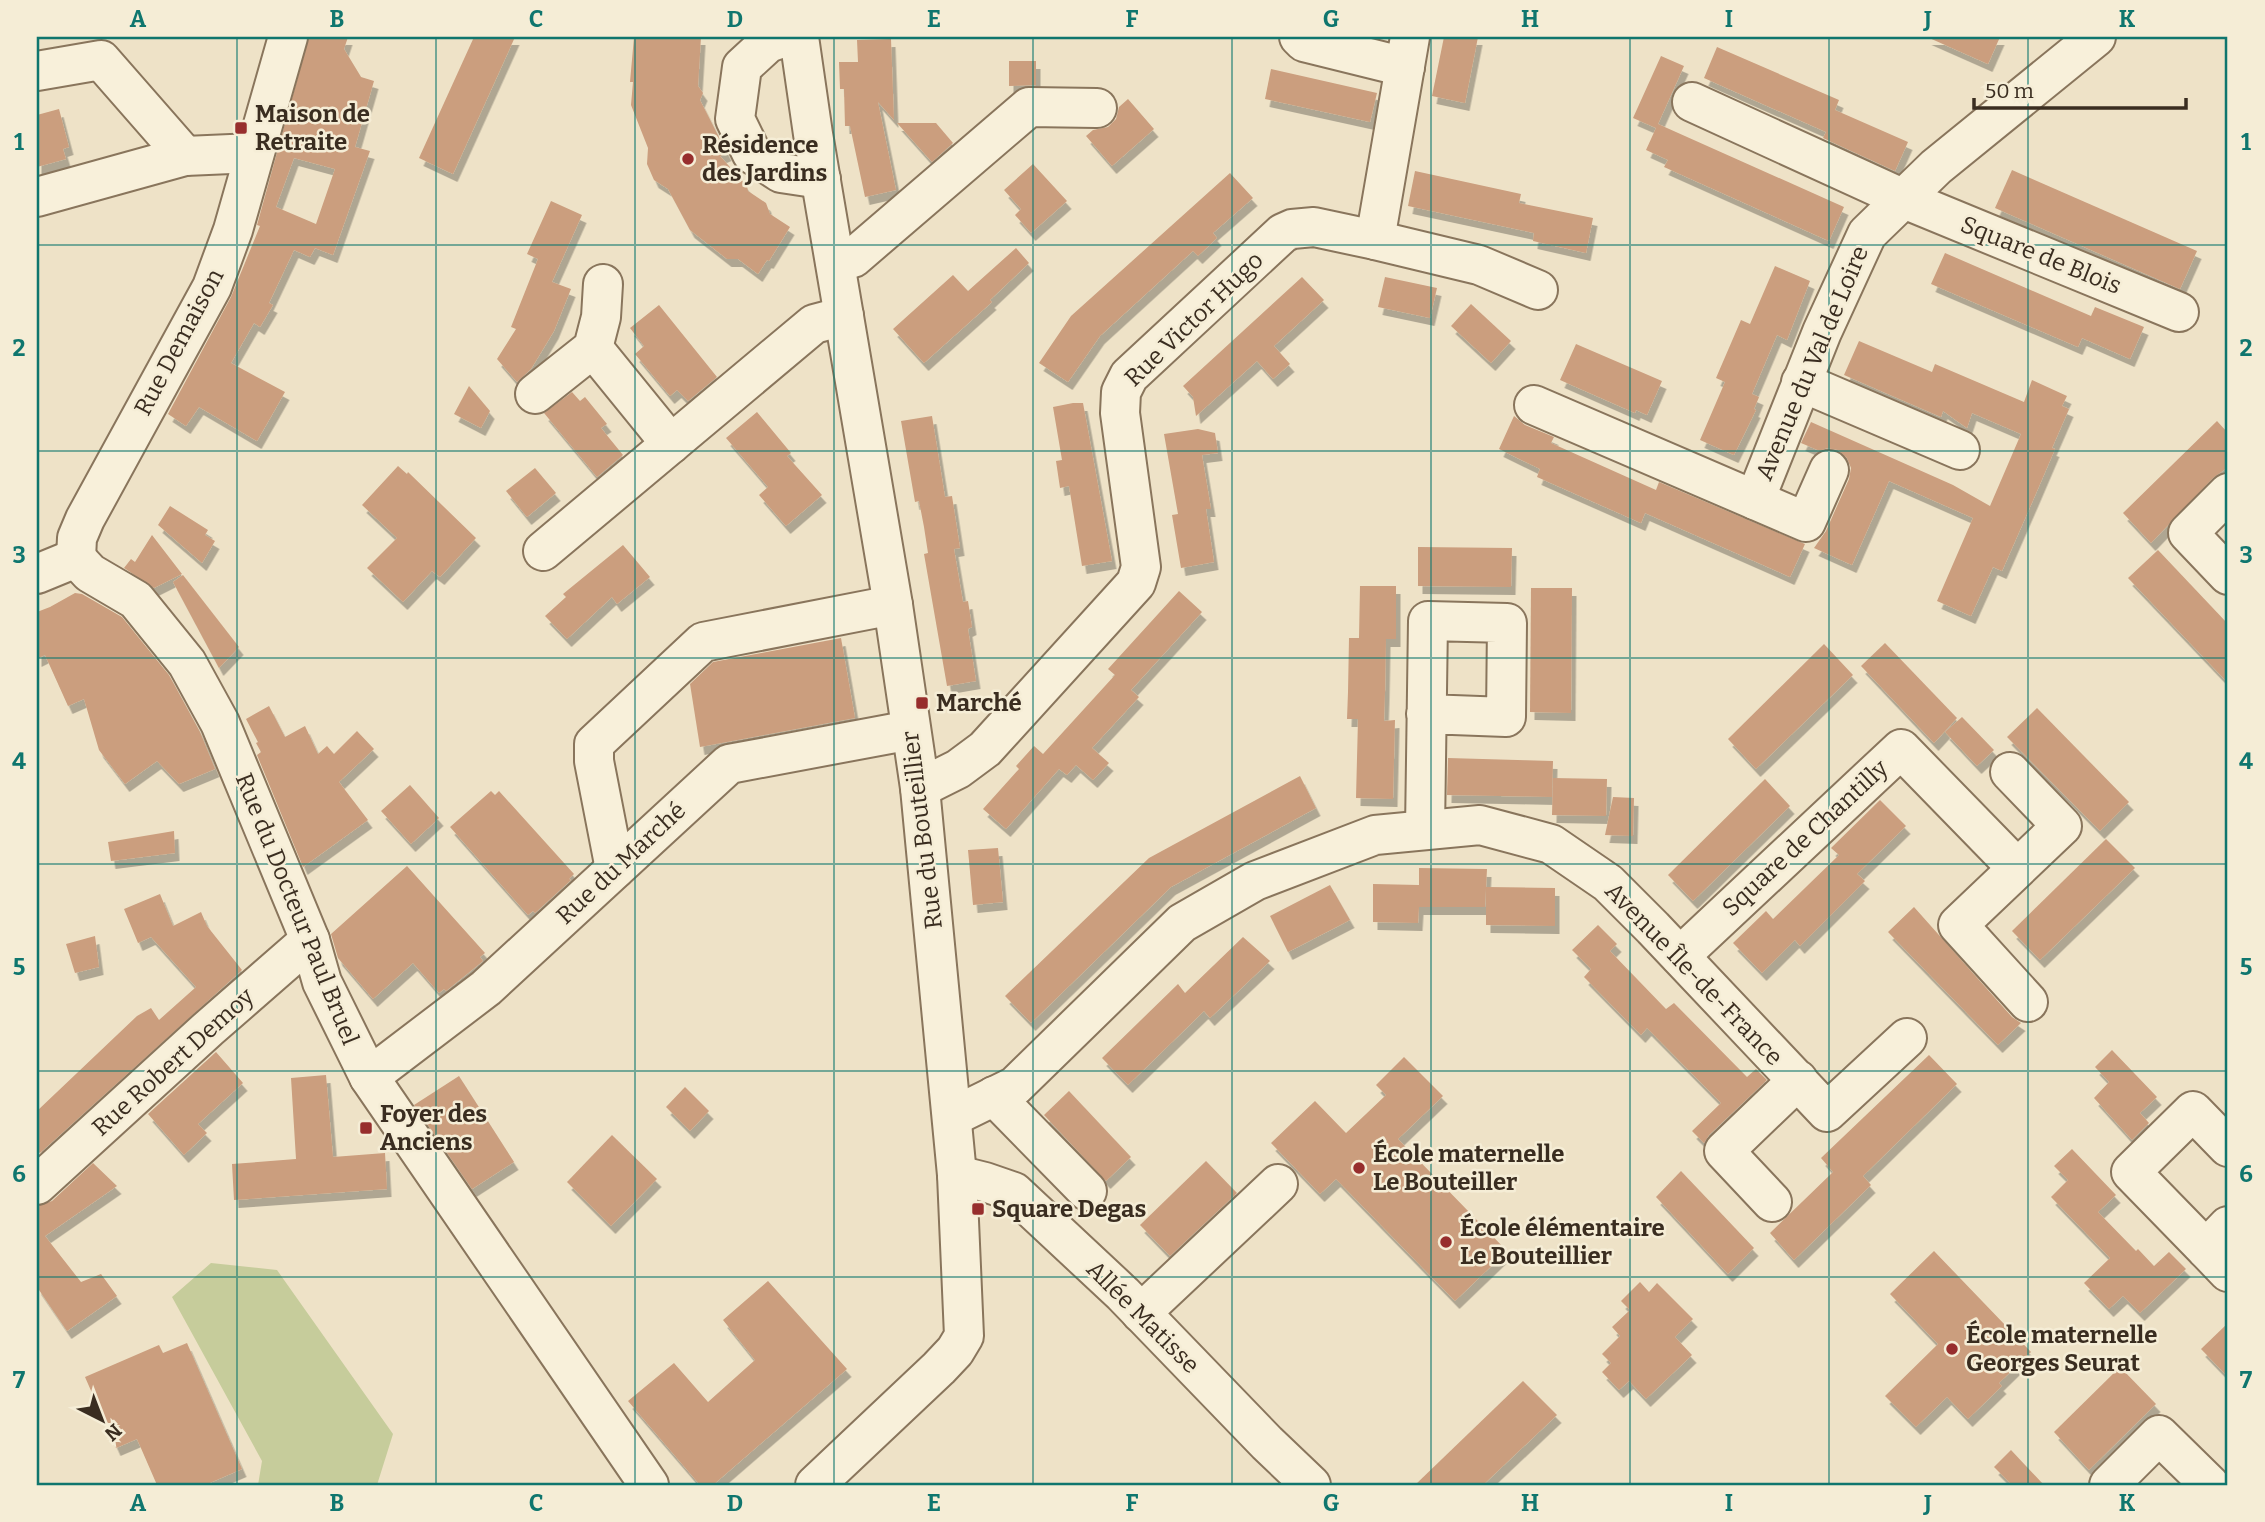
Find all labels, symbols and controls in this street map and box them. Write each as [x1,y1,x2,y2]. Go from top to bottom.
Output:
text: A [130,5,147,33]
text: B [330,5,344,33]
text: C [529,5,543,33]
text: D [727,5,743,33]
text: E [927,5,941,33]
text: F [1126,5,1139,33]
text: G [1323,5,1340,33]
text: H [1521,5,1539,33]
text: I [1725,5,1733,33]
text: J [1922,5,1932,33]
text: K [2119,5,2136,33]
scale bar [1974,66,2186,110]
text: 50 m [1985,78,2034,104]
place label: Maison de Retraite [255,100,370,156]
marker: Maison de Retraite [233,120,249,136]
text: 1 [14,128,24,156]
text: 1 [2241,128,2251,156]
place label: Résidence des Jardins [702,131,828,187]
marker: Résidence des Jardins [680,151,696,167]
street label: Square de Blois [1957,210,2125,300]
street label: Avenue du Val de Loire [1750,242,1874,484]
street label: Rue Victor Hugo [1119,246,1269,392]
street label: Rue Demaison [129,264,229,420]
text: 2 [13,334,26,362]
text: 2 [2240,334,2253,362]
text: 3 [12,541,26,569]
text: 3 [2239,541,2253,569]
place label: Marché [936,689,1022,717]
marker: Marché [914,695,930,711]
street label: Rue du Bouteillier [896,729,948,931]
text: 4 [12,747,26,775]
text: 4 [2239,747,2253,775]
street label: Square de Chantilly [1716,754,1894,922]
street label: Rue du Docteur Paul Bruel [230,769,364,1049]
street label: Rue du Marché [551,796,691,930]
street label: Avenue Île-de-France [1599,877,1789,1071]
text: 5 [13,953,25,981]
text: 5 [2240,953,2252,981]
street label: Rue Robert Demoy [87,982,260,1142]
place label: Foyer des Anciens [380,1100,487,1156]
marker: Foyer des Anciens [358,1120,374,1136]
place label: École maternelle Le Bouteiller [1373,1138,1564,1196]
text: 6 [12,1160,26,1188]
marker: École maternelle Le Bouteiller [1351,1160,1367,1176]
text: 6 [2239,1160,2253,1188]
place label: Square Degas [992,1195,1147,1223]
marker: Square Degas [970,1201,986,1217]
place label: École élémentaire Le Bouteillier [1460,1212,1665,1270]
marker: École élémentaire Le Bouteillier [1438,1234,1454,1250]
street label: Allée Matisse [1081,1255,1205,1379]
place label: École maternelle Georges Seurat [1966,1319,2157,1377]
marker: École maternelle Georges Seurat [1944,1341,1960,1357]
text: 7 [13,1366,26,1394]
text: 7 [2240,1366,2253,1394]
north arrow [66,1386,136,1456]
text: N [100,1419,126,1446]
text: A [130,1489,147,1517]
text: B [330,1489,344,1517]
text: C [529,1489,543,1517]
text: D [727,1489,743,1517]
text: E [927,1489,941,1517]
text: F [1126,1489,1139,1517]
text: G [1323,1489,1340,1517]
text: H [1521,1489,1539,1517]
text: I [1725,1489,1733,1517]
text: J [1922,1489,1932,1517]
text: K [2119,1489,2136,1517]

